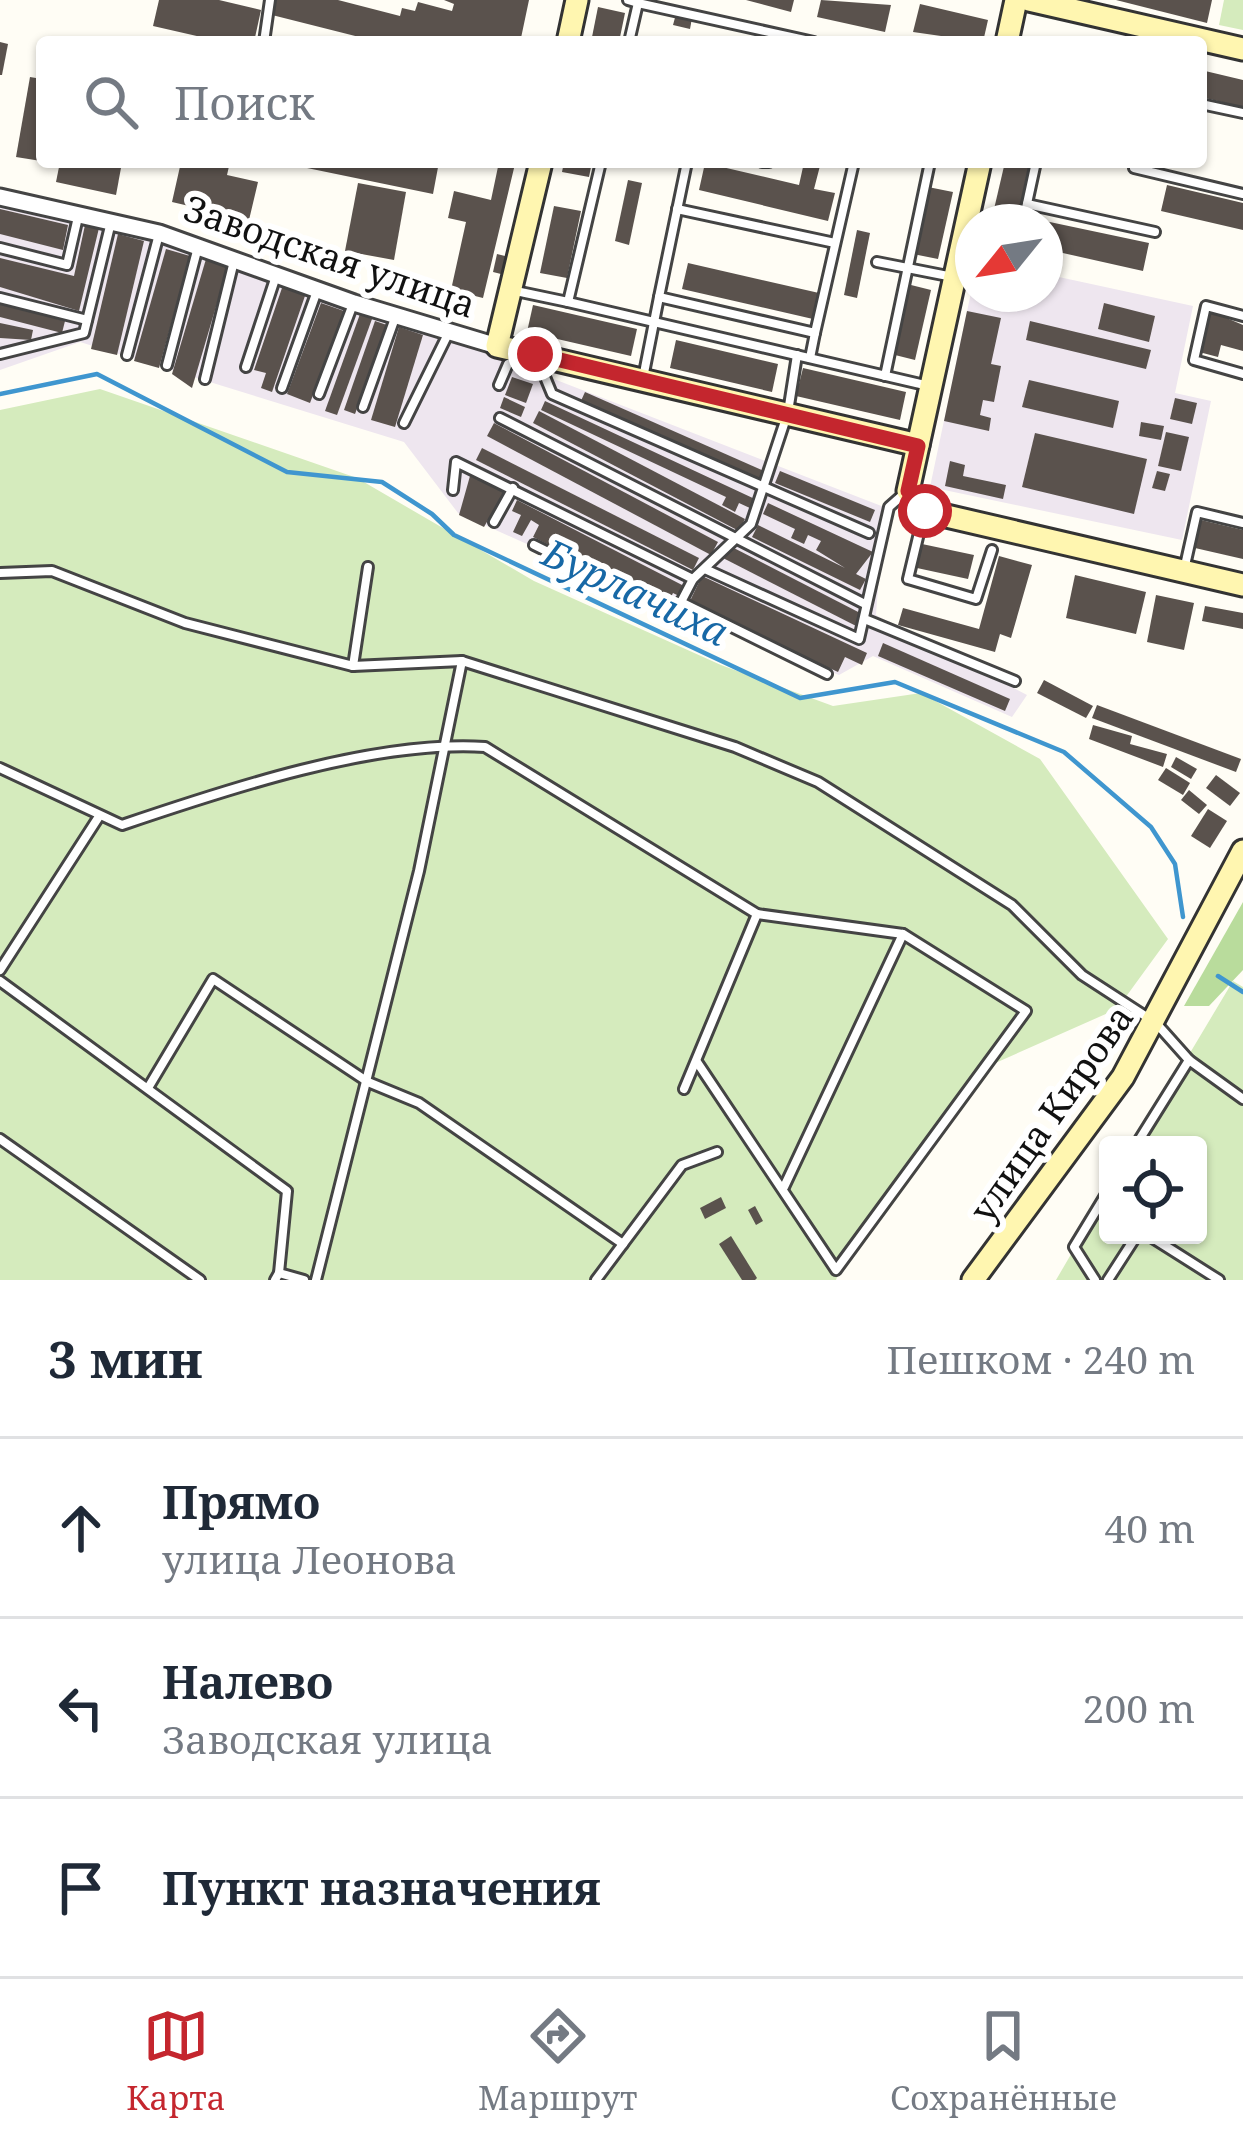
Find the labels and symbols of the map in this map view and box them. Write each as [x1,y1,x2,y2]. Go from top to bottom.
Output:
street label: Заводская улица [178,183,482,329]
north arrow [955,204,1063,312]
route end [508,327,562,381]
route start [898,484,952,538]
water label: Бурлачиха [534,524,737,657]
street label: улица Кирова [958,995,1144,1231]

